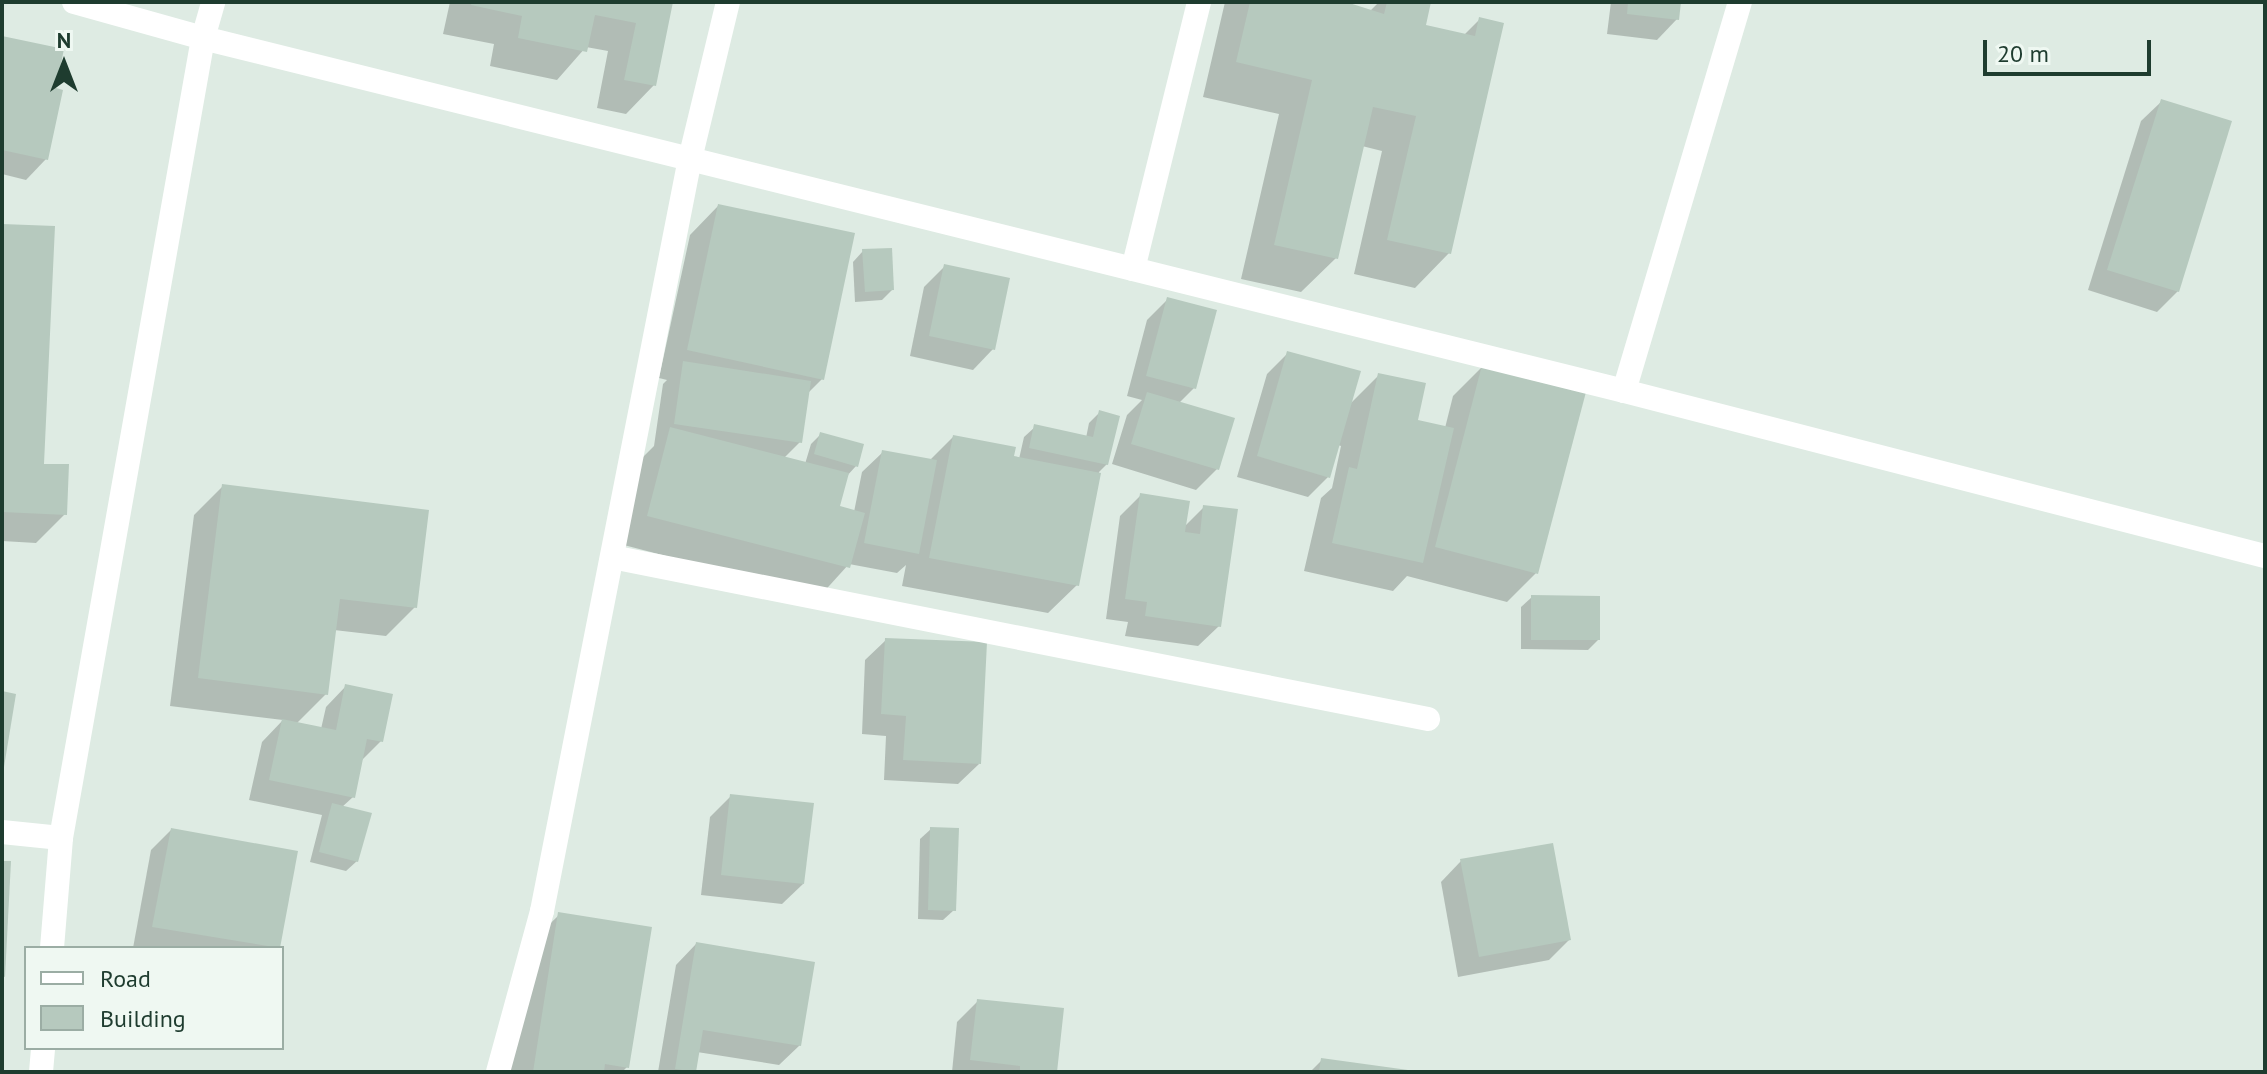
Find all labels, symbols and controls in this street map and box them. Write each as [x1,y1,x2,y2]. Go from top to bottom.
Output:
north arrow [24,24,104,104]
scale bar [1987,24,2155,74]
text: N [57,26,71,54]
text: 20 m [1997,38,2049,69]
legend [24,946,284,1050]
text: Road [100,963,151,994]
text: Building [100,1003,186,1034]

